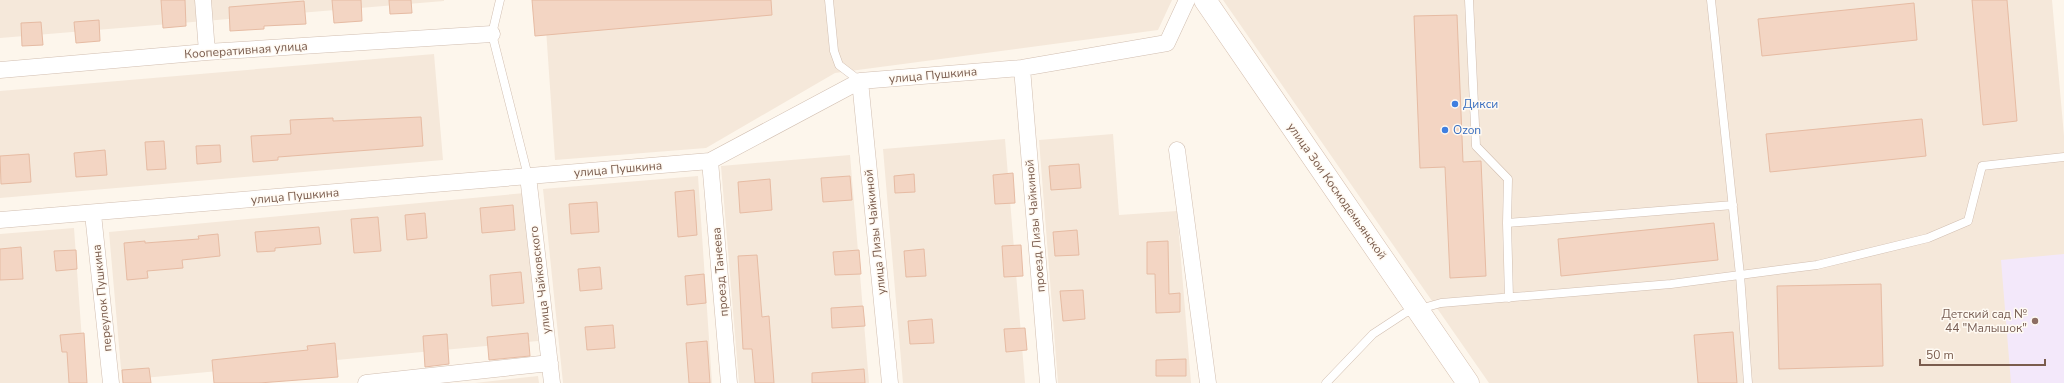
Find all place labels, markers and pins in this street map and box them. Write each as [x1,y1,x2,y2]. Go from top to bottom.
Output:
place label: Дикси [1463,96,1498,112]
marker: Дикси [1450,99,1460,109]
place label: Ozon [1453,122,1481,138]
marker: Ozon [1440,125,1450,135]
place label: Детский сад № 44 "Малышок" [1941,306,2027,336]
marker: Детский сад № 44 "Малышок" [2030,316,2040,326]

